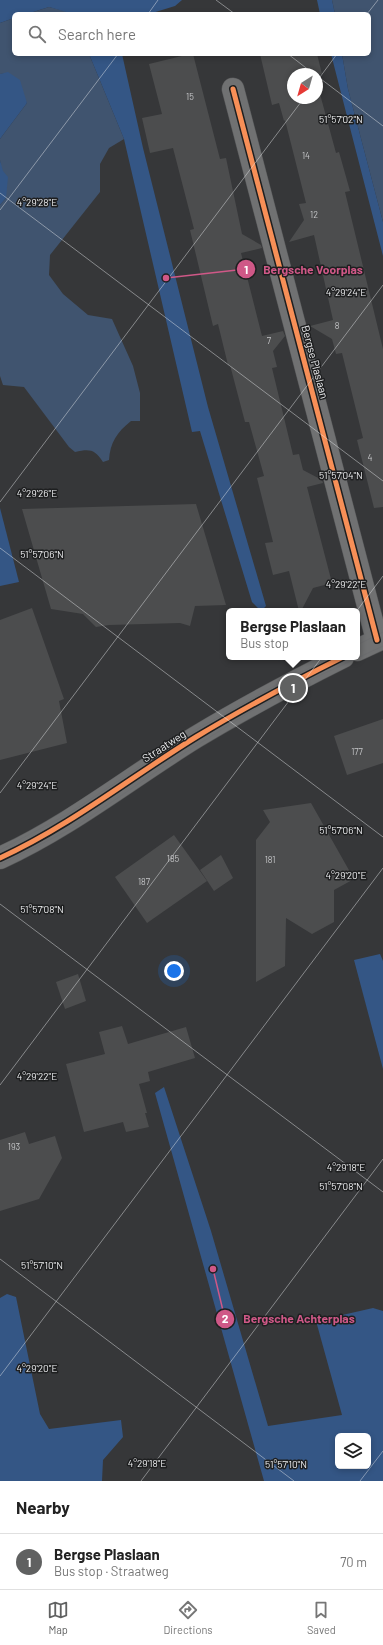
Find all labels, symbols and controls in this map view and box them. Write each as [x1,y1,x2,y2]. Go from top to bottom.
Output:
search box [12,12,371,56]
icon: search [26,23,48,45]
text: Search here [58,25,136,43]
north arrow [287,68,323,104]
house number: 15 [186,91,194,102]
text: 51°57'02"N [319,113,363,125]
house number: 14 [302,150,310,161]
text: 4°29'28"E [17,196,57,208]
house number: 12 [310,209,318,220]
callout: Bergsche Voorplas [236,257,371,281]
text: 1 [244,262,248,276]
text: Bergsche Voorplas [263,262,363,276]
text: 4°29'24"E [326,286,366,298]
house number: 8 [335,320,340,331]
street label: Bergse Plaslaan [299,324,332,400]
house number: 7 [267,335,272,346]
house number: 4 [368,452,373,463]
text: 51°57'04"N [319,469,363,481]
text: 4°29'26"E [17,487,57,499]
text: 51°57'06"N [20,548,64,560]
text: 4°29'22"E [326,578,366,590]
popup [226,608,360,660]
text: Bergse Plaslaan [240,617,346,635]
text: Bus stop [240,635,289,651]
pin: 1 [280,673,306,703]
street label: Straatweg [140,727,188,764]
house number: 177 [351,746,364,757]
text: 4°29'24"E [17,779,57,791]
text: 51°57'06"N [319,824,363,836]
house number: 185 [167,853,180,864]
house number: 181 [265,854,275,865]
text: 4°29'20"E [326,869,366,881]
house number: 187 [138,876,151,887]
text: 51°57'08"N [20,903,64,915]
your location [164,961,184,981]
text: 4°29'22"E [17,1070,57,1082]
house number: 193 [8,1141,21,1152]
text: 4°29'18"E [327,1161,365,1173]
text: 51°57'08"N [319,1180,363,1192]
text: 51°57'10"N [21,1259,63,1271]
callout: Bergsche Achterplas [215,1307,363,1331]
text: 2 [222,1311,229,1325]
text: Bergsche Achterplas [243,1311,355,1325]
text: 4°29'20"E [17,1362,57,1374]
map controls [335,1433,371,1469]
button: layers [335,1433,371,1469]
text: 4°29'18"E [128,1457,166,1469]
text: 51°57'10"N [265,1458,307,1470]
text: Nearby [16,1497,70,1517]
text: Bergse Plaslaan [54,1545,160,1563]
text: 1 [27,1554,31,1570]
text: 70 m [340,1554,367,1570]
text: Bus stop · Straatweg [54,1563,169,1579]
tab: Map [47,1599,69,1636]
tab: Directions [163,1599,213,1636]
tab: Saved [307,1599,336,1636]

